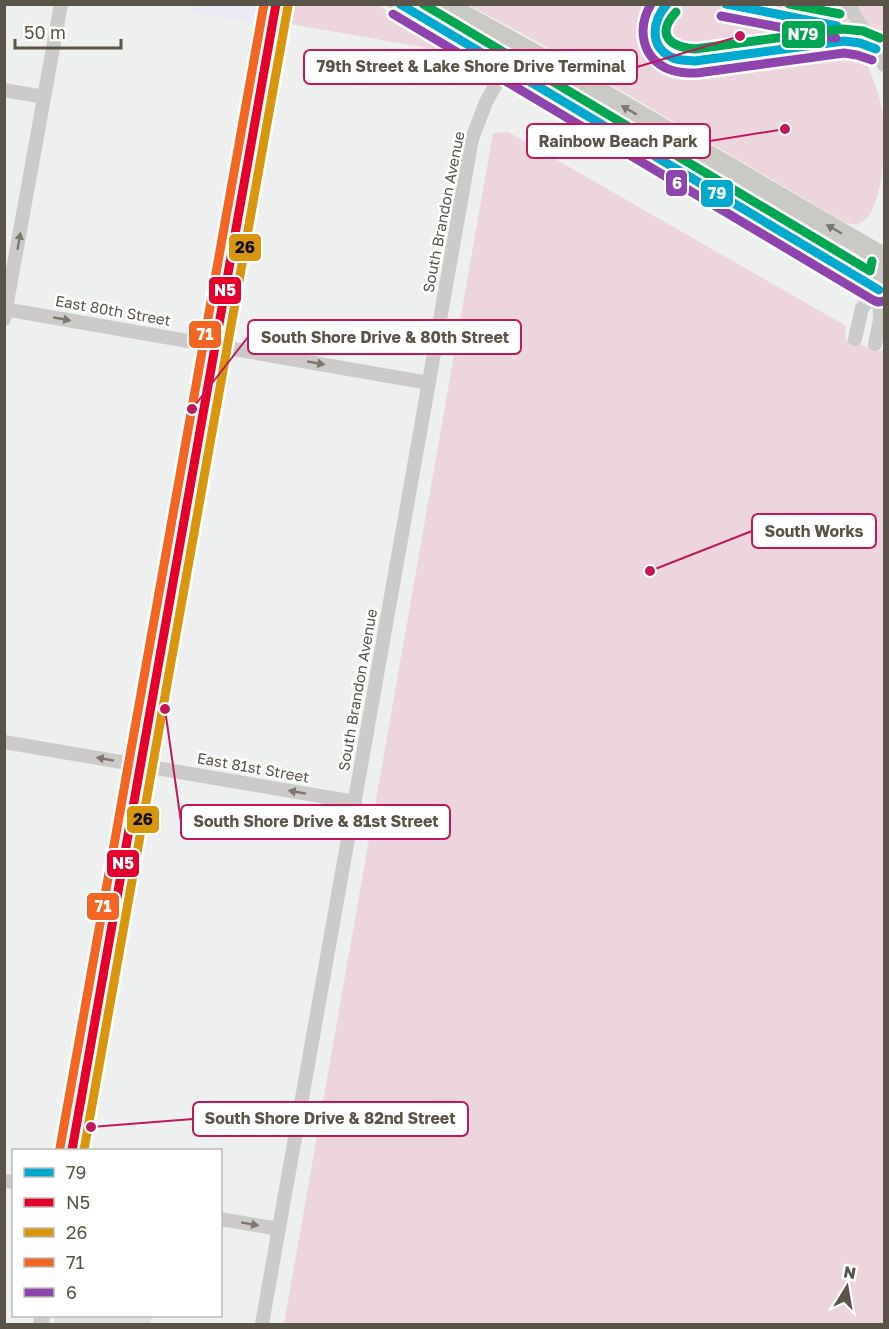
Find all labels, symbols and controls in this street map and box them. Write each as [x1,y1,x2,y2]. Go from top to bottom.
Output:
scale bar [15,12,122,50]
line badge: N79 [781,20,826,49]
text: 50 m [24,21,66,43]
text: N79 [787,24,819,44]
callout: 79th Street & Lake Shore Drive Terminal [304,50,637,84]
text: 79th Street & Lake Shore Drive Terminal [316,56,626,76]
one-way arrow [620,105,637,115]
callout: Rainbow Beach Park [527,124,710,158]
street label: South Brandon Avenue [419,129,468,294]
text: Rainbow Beach Park [538,131,698,151]
line badge: 6 [665,169,688,197]
text: 6 [672,173,682,193]
line badge: 79 [700,179,734,208]
text: 79 [708,183,726,203]
one-way arrow [825,224,842,234]
one-way arrow [14,231,23,250]
line badge: 26 [228,233,262,262]
text: 26 [235,237,255,257]
line badge: N5 [208,276,242,305]
text: N5 [214,280,236,300]
street label: East 80th Street [54,291,172,329]
one-way arrow [53,315,72,324]
line badge: 71 [188,320,222,349]
callout: South Shore Drive & 80th Street [248,320,521,354]
text: 71 [197,324,213,344]
text: South Shore Drive & 80th Street [261,327,509,347]
one-way arrow [307,359,326,368]
callout: South Works [752,514,876,548]
text: South Works [764,521,864,541]
street label: South Brandon Avenue [334,607,380,772]
street label: East 81st Street [196,748,311,786]
one-way arrow [95,754,114,763]
one-way arrow [287,788,306,797]
line badge: 26 [126,805,160,834]
callout: South Shore Drive & 81st Street [181,805,450,839]
text: 26 [133,809,153,829]
text: South Shore Drive & 81st Street [193,811,439,831]
line badge: N5 [106,849,140,878]
text: N5 [112,853,134,873]
line badge: 71 [86,892,120,921]
text: 71 [95,896,111,916]
callout: South Shore Drive & 82nd Street [193,1102,468,1136]
text: South Shore Drive & 82nd Street [204,1108,456,1128]
legend [12,1149,222,1317]
text: 79 [66,1161,86,1183]
text: N5 [66,1191,90,1213]
one-way arrow [240,1220,259,1229]
text: 26 [66,1221,87,1243]
text: 71 [66,1251,85,1273]
north arrow [817,1257,877,1317]
text: N [842,1261,858,1283]
text: 6 [66,1281,77,1303]

